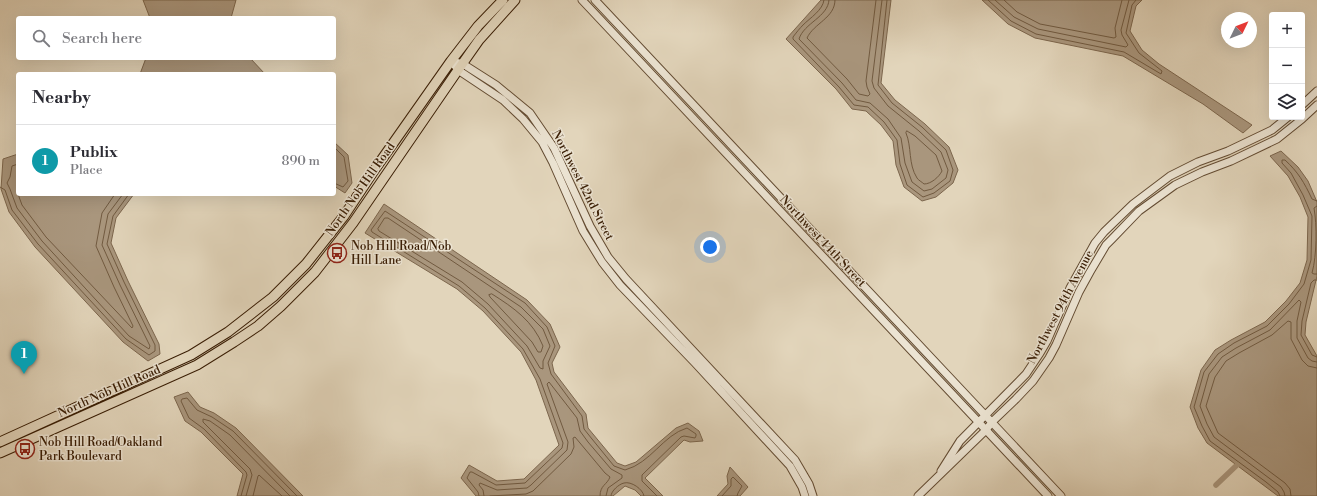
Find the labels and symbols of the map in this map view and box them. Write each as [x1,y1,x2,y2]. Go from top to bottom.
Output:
north arrow [1221,12,1257,48]
street label: Northwest 42nd Street [548,128,617,244]
street label: North Nob Hill Road [322,139,398,239]
street label: Northwest 44th Street [776,192,870,291]
your location [700,237,720,257]
place label: Nob Hill Road/Nob Hill Lane [351,239,452,268]
bus stop icon: Nob Hill Road/Nob Hill Lane [326,242,348,264]
street label: Northwest 94th Avenue [1024,248,1097,367]
pin: 1 [11,341,37,374]
street label: North Nob Hill Road [56,362,163,421]
place label: Nob Hill Road/Oakland Park Boulevard [39,435,163,464]
bus stop icon: Nob Hill Road/Oakland Park Boulevard [14,438,36,460]

